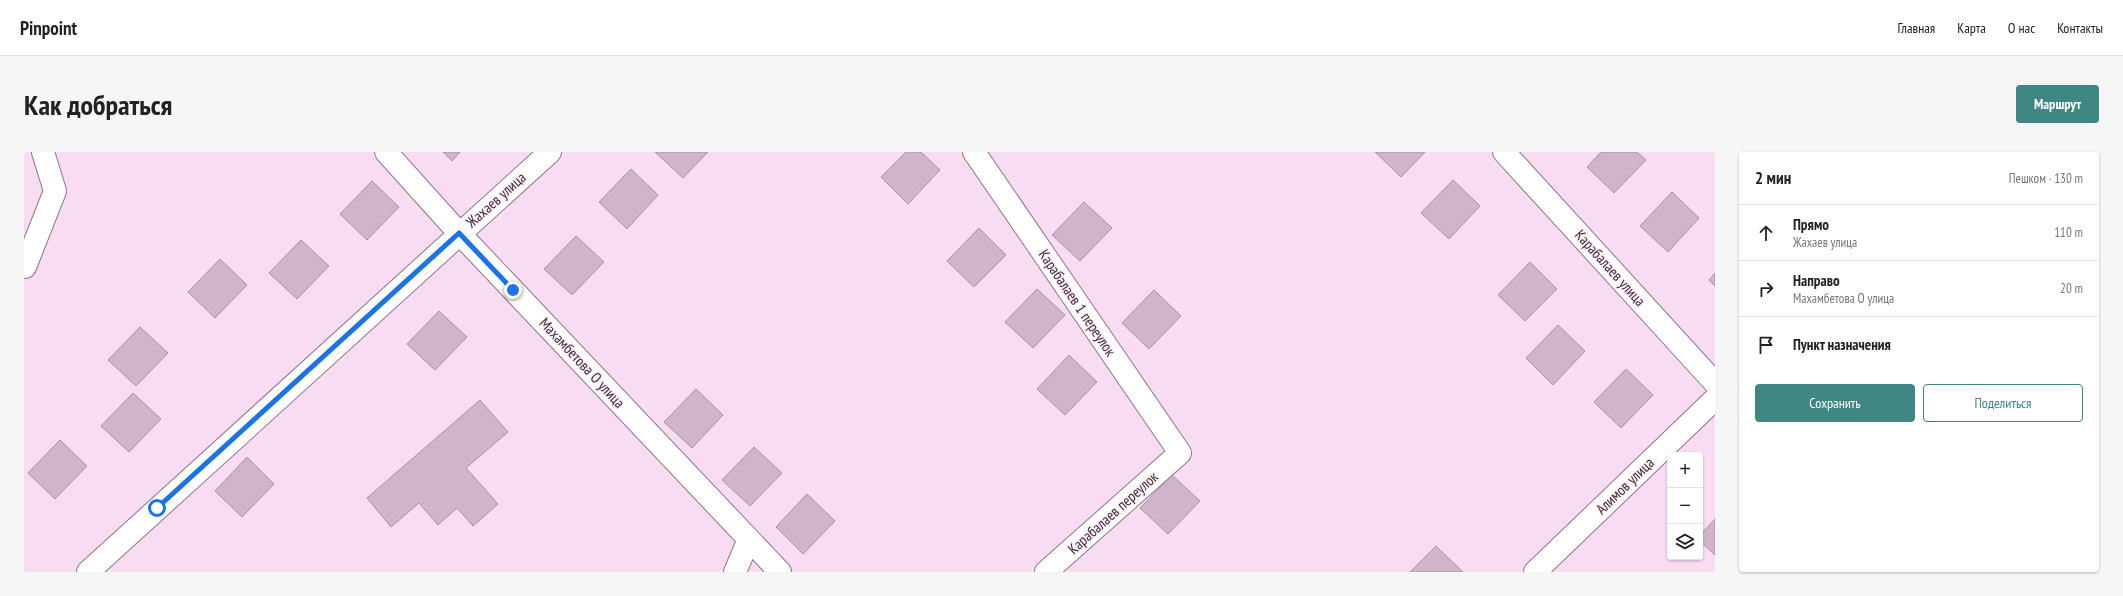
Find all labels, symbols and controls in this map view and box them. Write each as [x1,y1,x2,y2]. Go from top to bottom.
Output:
text: Pinpoint [20,16,77,40]
text: Главная [1897,19,1935,37]
text: Карта [1957,19,1986,37]
text: О нас [2008,19,2035,37]
text: Контакты [2057,19,2103,37]
button: Маршрут [2016,85,2099,123]
text: Как добраться [24,86,172,123]
text: 2 мин [1755,167,1791,189]
street label: Жахаев улица [461,168,530,232]
text: Пешком · 130 m [2009,170,2083,187]
text: Прямо [1793,215,1829,234]
icon: ahead [1755,222,1777,244]
text: 110 m [2054,224,2083,241]
street label: Карабалаев улица [1571,225,1650,310]
text: Жахаев улица [1793,234,1857,251]
street label: Карабалаев 1 переулок [1035,246,1120,360]
text: Направо [1793,271,1840,290]
icon: right [1755,278,1777,300]
text: 20 m [2060,280,2083,297]
route end [504,281,522,299]
text: Махамбетова О улица [1793,290,1894,307]
street label: Махамбетова О улица [536,314,629,412]
icon: arrive [1755,334,1777,356]
text: Пункт назначения [1793,335,1891,354]
button: Сохранить [1755,384,1915,422]
button: Поделиться [1923,384,2083,422]
map controls [1667,452,1703,560]
button: + [1667,452,1703,488]
street label: Алимов улица [1591,453,1658,518]
street label: Карабалаев переулок [1064,467,1162,558]
button: − [1667,488,1703,524]
route start [148,499,166,517]
button: layers [1667,524,1703,560]

